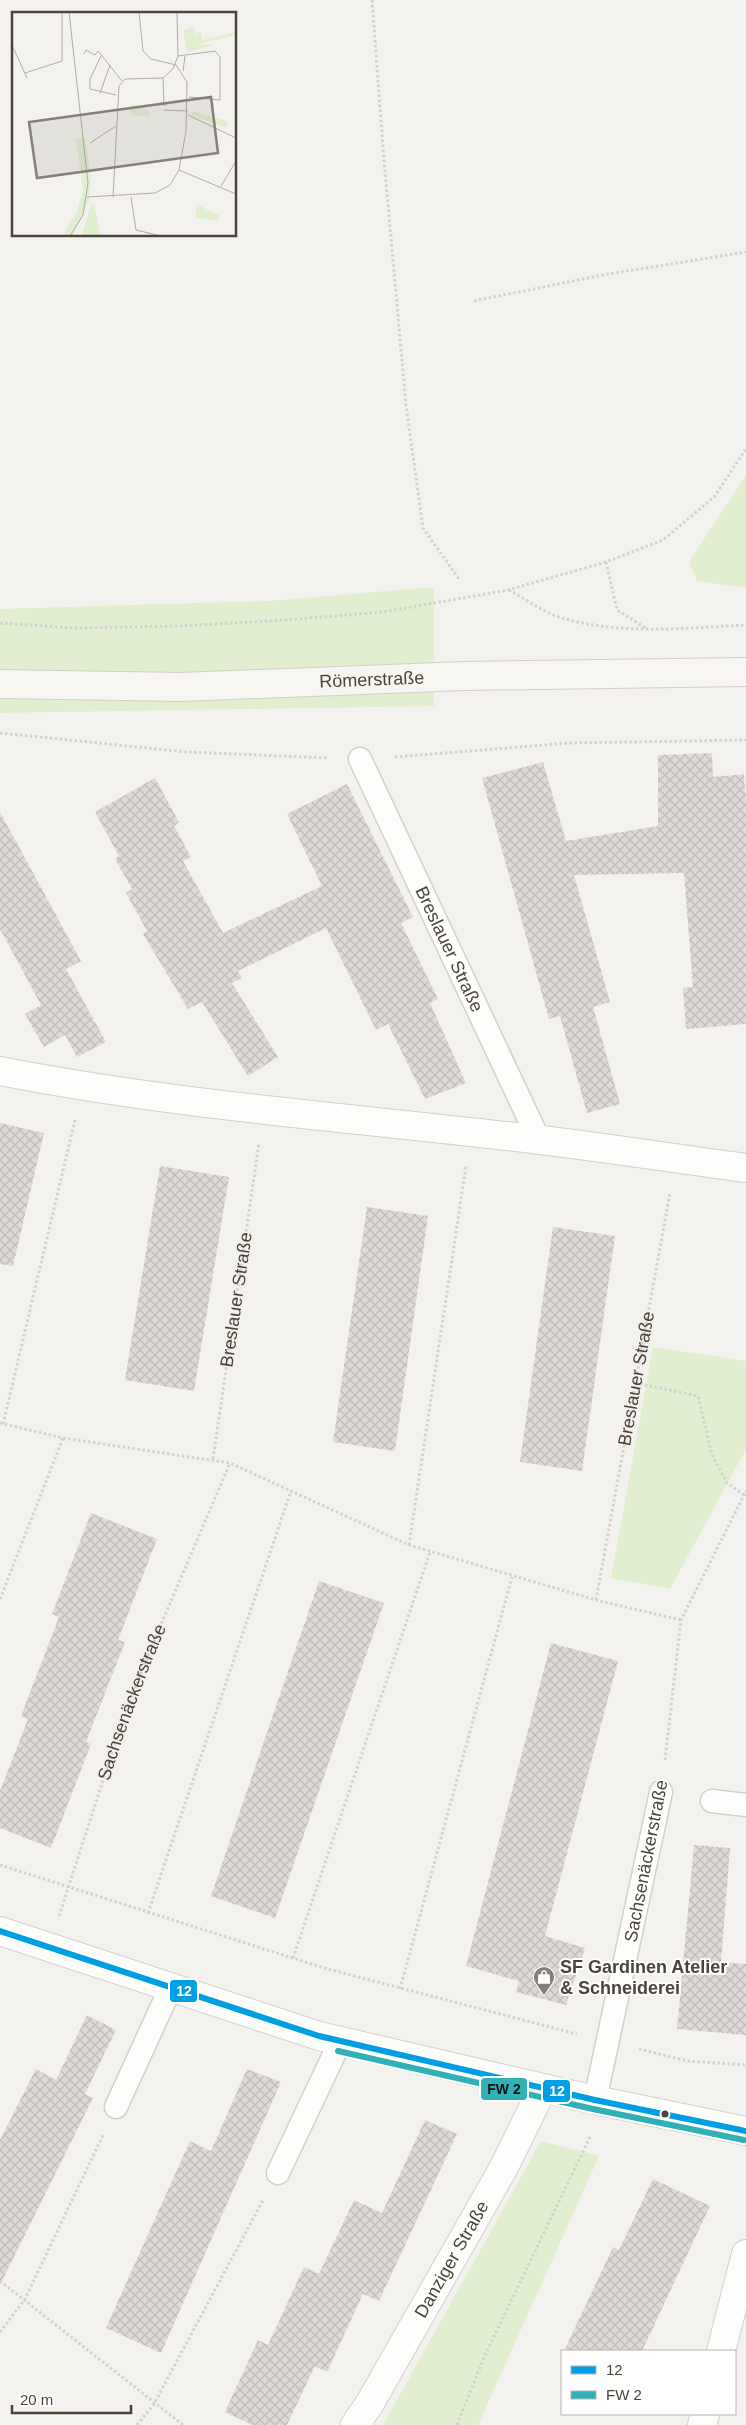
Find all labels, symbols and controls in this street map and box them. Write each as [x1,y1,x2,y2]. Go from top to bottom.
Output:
inset map [12,12,236,236]
street label: Römerstraße [319,668,425,692]
street label: Breslauer Straße [411,883,487,1015]
street label: Breslauer Straße [216,1231,256,1368]
street label: Breslauer Straße [614,1310,658,1447]
street label: Sachsenäckerstraße [94,1621,170,1783]
street label: Sachsenäckerstraße [620,1778,672,1944]
place label: SF Gardinen Atelier & Schneiderei [560,1957,727,1998]
shop icon: SF Gardinen Atelier & Schneiderei [532,1965,556,1996]
line badge: 12 [169,1979,198,2003]
text: 12 [176,1983,192,1999]
line badge: FW 2 [480,2077,528,2101]
line badge: 12 [542,2079,571,2103]
text: FW 2 [487,2081,521,2097]
text: 12 [549,2083,565,2099]
unlabelled marker [660,2109,670,2119]
street label: Danziger Straße [411,2197,493,2321]
legend [561,2350,736,2415]
text: 12 [606,2361,623,2378]
scale bar [12,2382,131,2414]
text: FW 2 [606,2386,642,2403]
text: 20 m [20,2391,53,2408]

